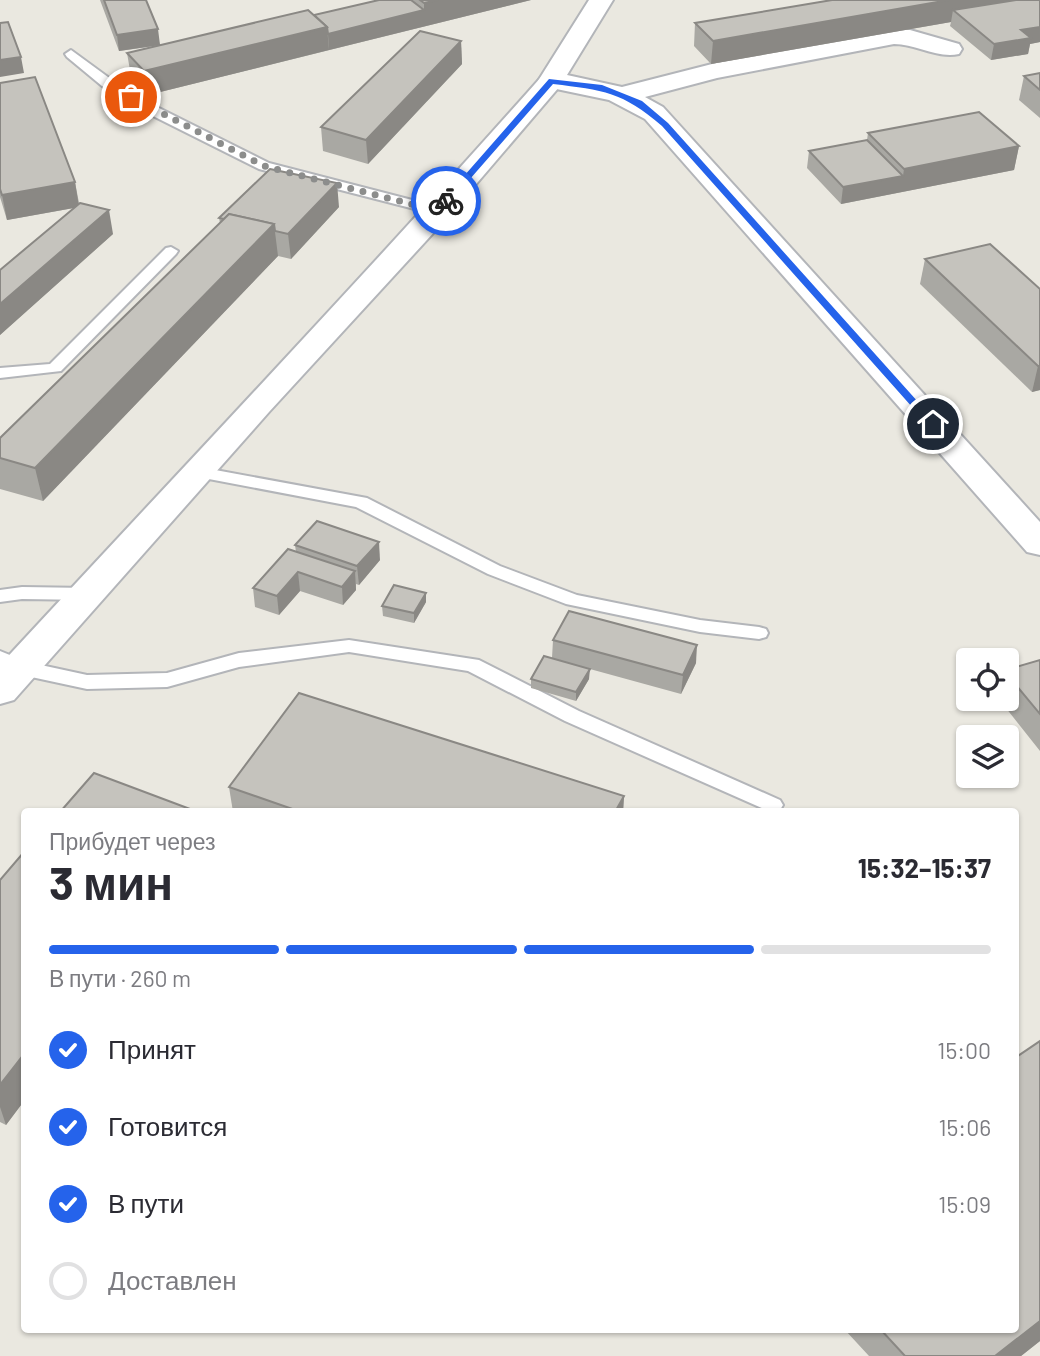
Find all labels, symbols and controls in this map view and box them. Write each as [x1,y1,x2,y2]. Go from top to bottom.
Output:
pin [101,67,161,127]
icon: bag [112,78,150,116]
courier [411,166,481,236]
icon: bike [427,182,465,220]
pin [903,394,963,454]
icon: home [914,405,952,443]
map controls [956,648,1019,788]
button: locate [956,648,1019,711]
button: layers [956,725,1019,788]
text: Прибудет через [49,827,216,855]
text: 15:32–15:37 [858,852,991,883]
text: 3 мин [49,854,173,909]
text: В пути · 260 m [49,964,191,992]
icon: check [49,1031,87,1069]
text: Принят [108,1033,196,1064]
text: 15:00 [937,1036,991,1064]
icon: check [49,1108,87,1146]
text: Готовится [108,1110,227,1141]
text: 15:06 [938,1113,991,1141]
icon: check [49,1185,87,1223]
text: В пути [108,1187,184,1218]
text: 15:09 [938,1190,991,1218]
text: Доставлен [108,1264,237,1295]

